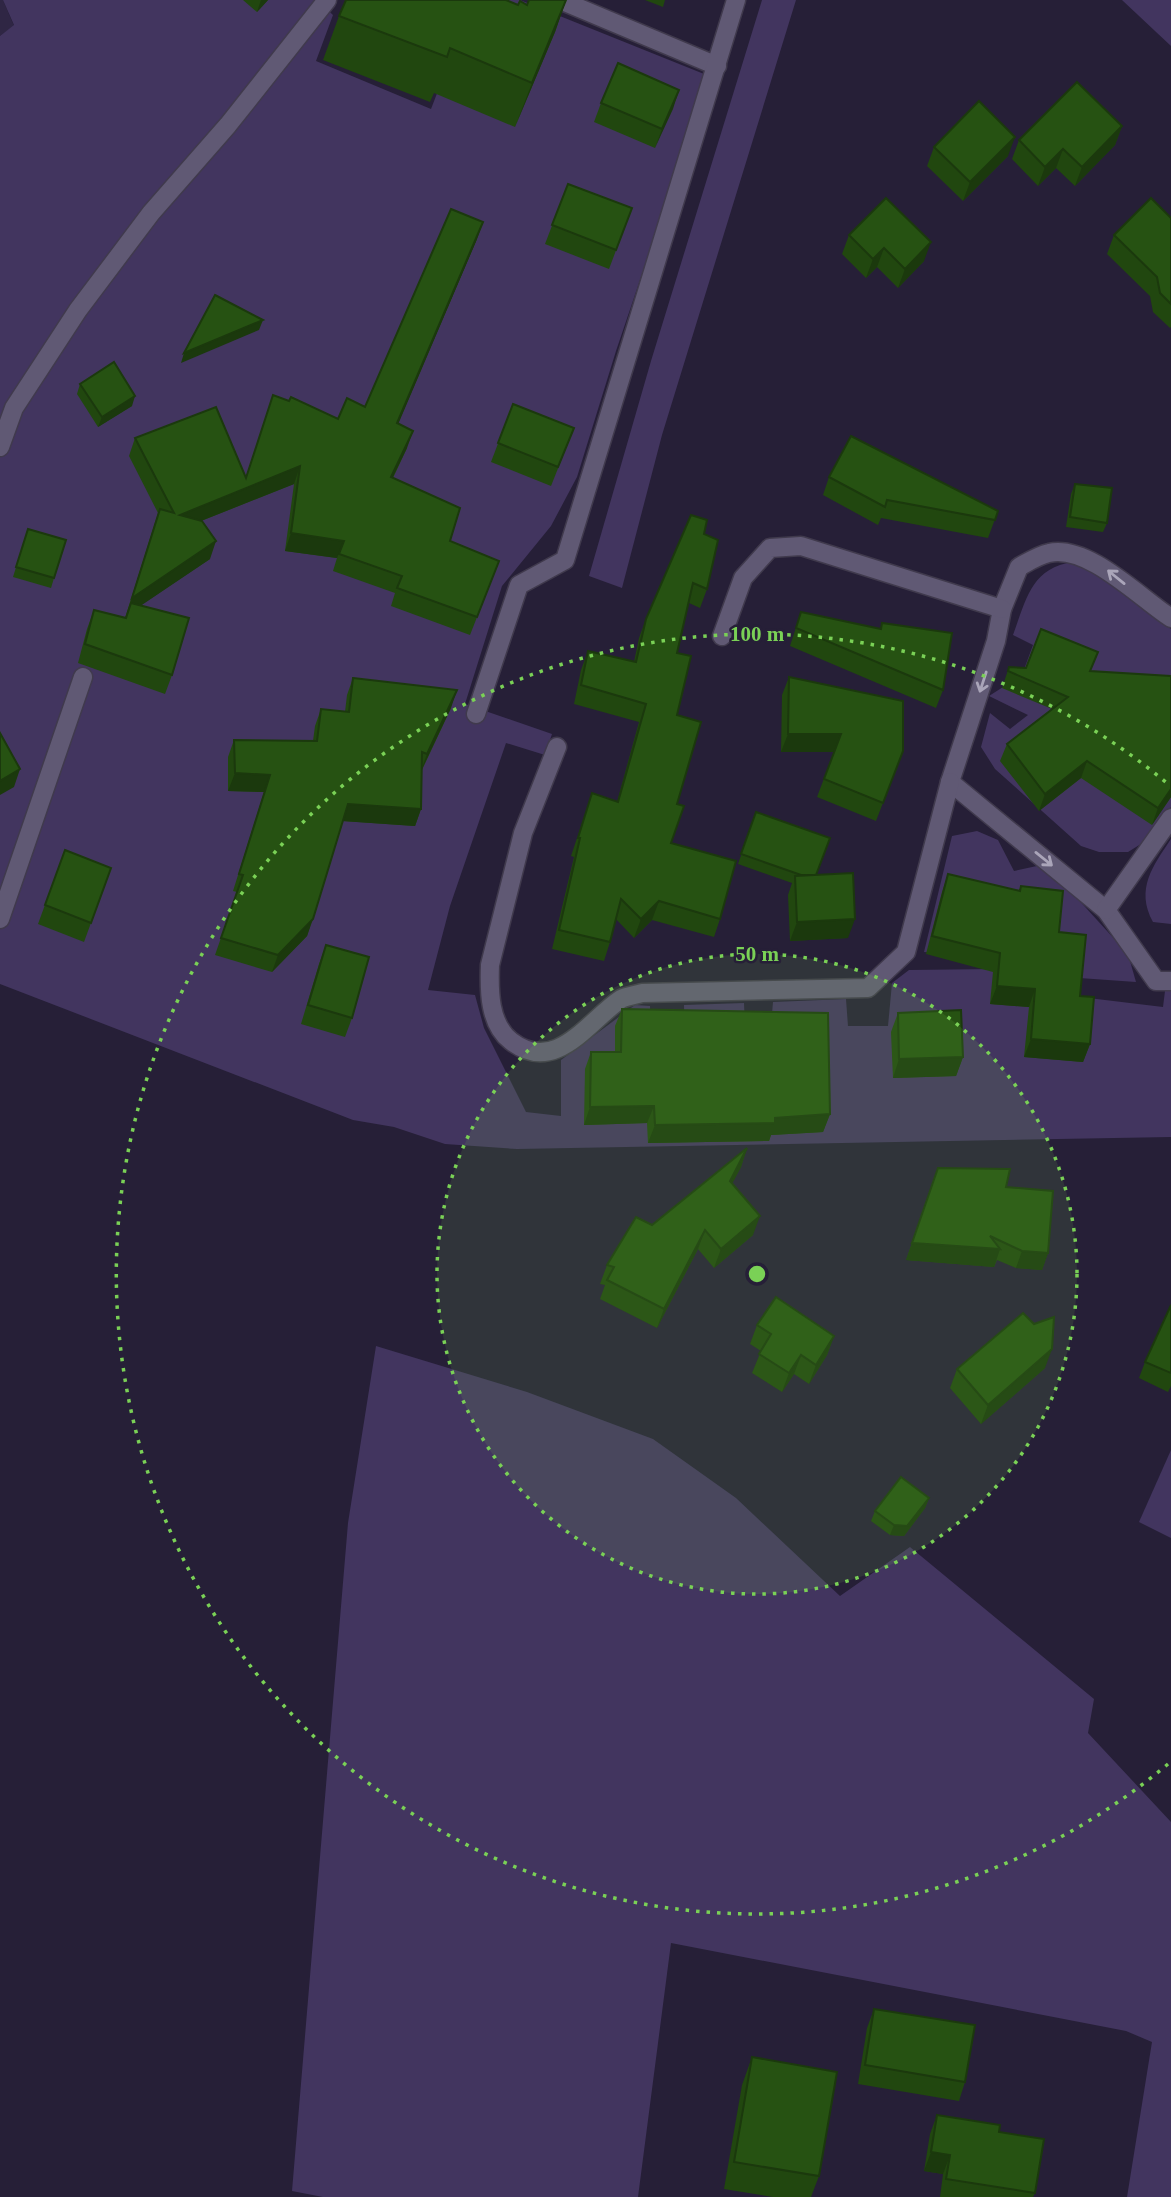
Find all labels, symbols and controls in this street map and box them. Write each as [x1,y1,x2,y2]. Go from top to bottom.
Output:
one-way arrow [1108,570,1126,585]
text: 100 m [730,622,785,646]
one-way arrow [976,670,988,692]
one-way arrow [1035,852,1053,867]
text: 50 m [735,942,779,966]
centre of rings [745,1262,769,1286]

